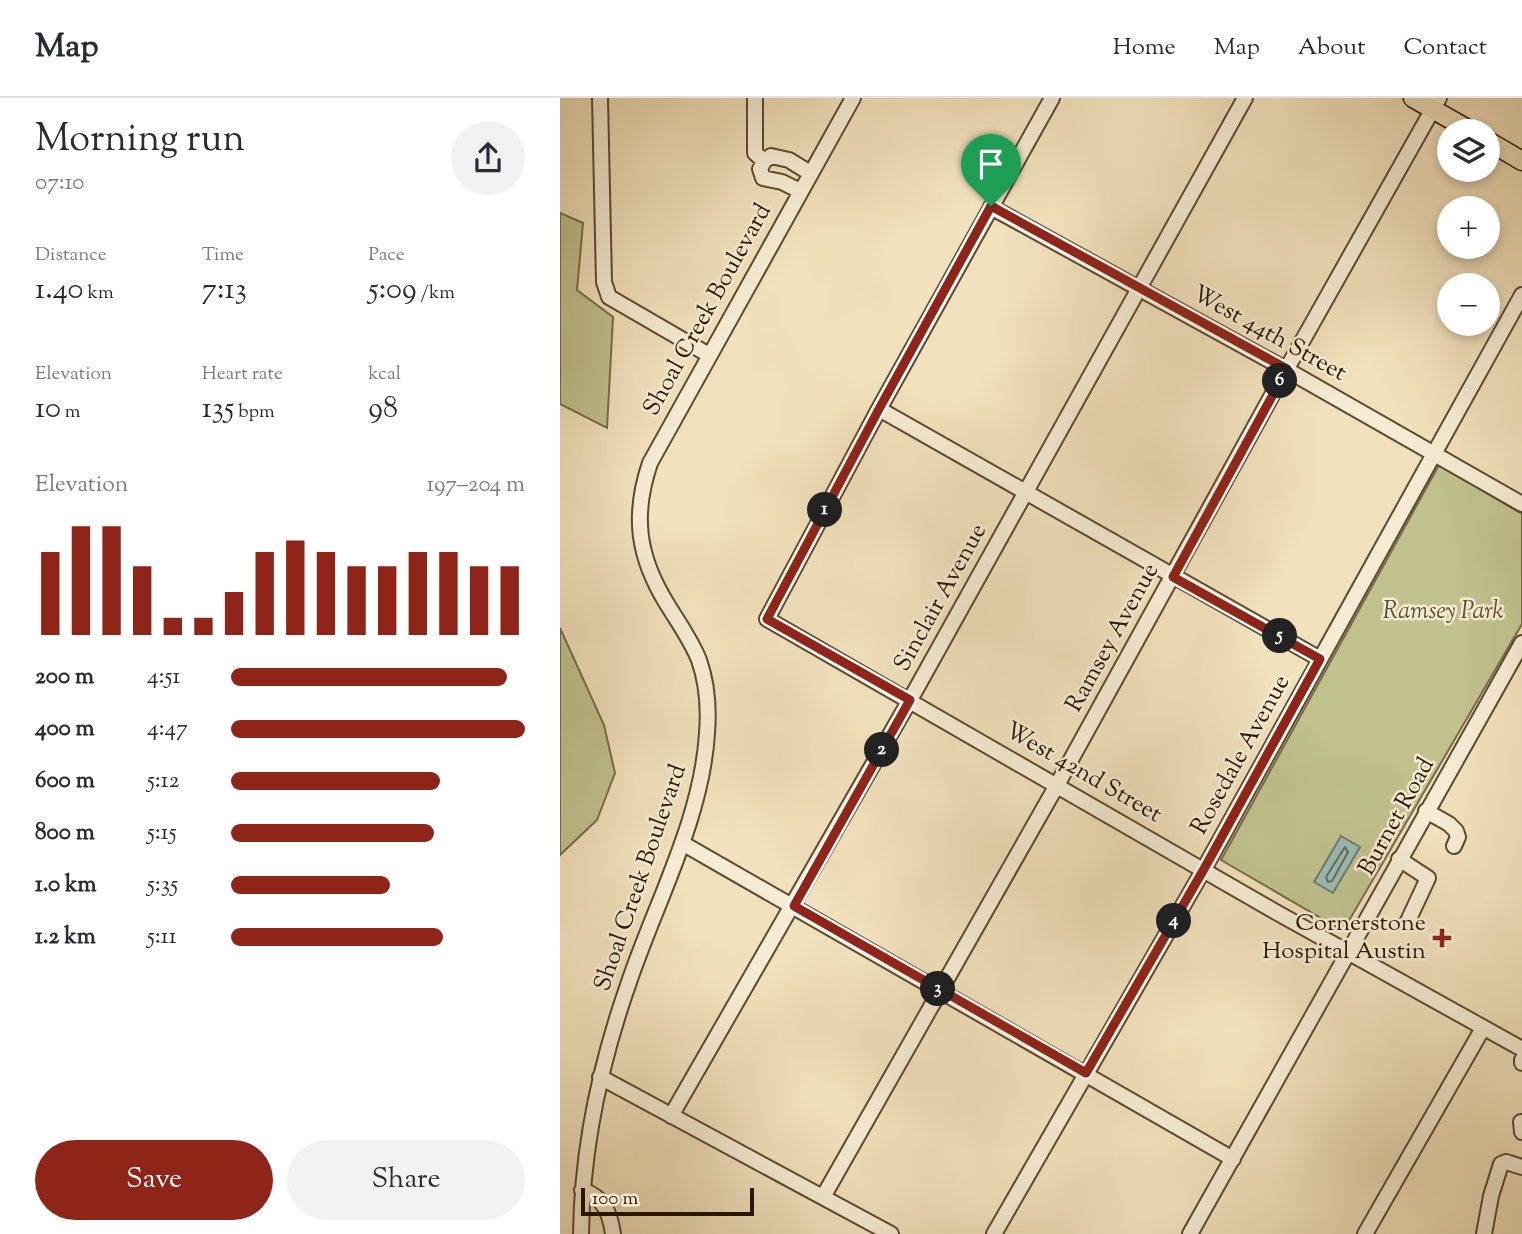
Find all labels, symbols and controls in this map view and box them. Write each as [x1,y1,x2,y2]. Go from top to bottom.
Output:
text: Map [35,24,99,72]
text: Home [1113,31,1176,65]
text: Map [1214,31,1260,65]
text: About [1298,31,1365,65]
text: Contact [1403,31,1487,65]
text: Morning run [35,114,245,168]
map controls [1437,119,1500,336]
button: layers [1437,119,1500,182]
button: share [451,121,525,195]
pin [961,134,1021,206]
icon: arrive [972,145,1010,183]
text: 07:10 [35,167,84,200]
button: + [1437,196,1500,259]
street label: Shoal Creek Boulevard [635,197,781,422]
text: Distance [35,242,107,269]
text: Time [202,242,244,269]
text: Pace [368,242,405,269]
text: 1.40 [35,269,83,312]
text: 7:13 [202,269,247,312]
text: 5:09 [368,269,417,312]
button: − [1437,273,1500,336]
street label: West 44th Street [1186,278,1352,390]
text: km [83,280,114,307]
text: /km [417,280,455,307]
text: Elevation [35,361,112,388]
text: Heart rate [202,361,283,388]
text: kcal [368,361,401,388]
pin: 6 [1262,364,1298,398]
text: 6 [1275,367,1284,394]
text: 10 [35,388,61,431]
text: 135 [202,388,234,431]
text: 98 [368,388,398,431]
text: m [61,399,81,426]
text: bpm [234,399,275,426]
text: Elevation [35,469,128,502]
text: 197–204 m [427,469,525,502]
pin: 1 [807,492,842,528]
text: 1 [821,496,828,523]
street label: Sinclair Avenue [886,518,996,678]
street label: Ramsey Avenue [1058,557,1168,719]
park label: Ramsey Park [1383,595,1503,629]
pin: 5 [1262,618,1298,654]
text: 5 [1276,622,1283,649]
text: 200 m [35,661,94,694]
text: 4:51 [147,661,180,694]
street label: Rosedale Avenue [1183,669,1299,841]
text: 400 m [35,713,95,746]
text: 4:47 [147,713,188,746]
street label: West 42nd Street [998,714,1168,832]
pin: 2 [864,732,900,768]
text: 2 [877,736,886,763]
street label: Burnet Road [1351,751,1444,882]
street label: Shoal Creek Boulevard [586,760,696,996]
text: 600 m [35,765,95,798]
text: 5:12 [147,765,179,798]
text: 800 m [35,817,95,850]
text: 5:15 [147,817,177,850]
text: 1.0 km [35,869,97,902]
text: 5:35 [147,869,178,902]
pin: 4 [1156,904,1192,938]
text: 4 [1169,907,1178,934]
place label: Cornerstone Hospital Austin [1262,907,1426,969]
text: 1.2 km [35,921,96,954]
text: 5:11 [147,921,177,954]
marker: Cornerstone Hospital Austin [1432,928,1452,948]
pin: 3 [920,972,956,1006]
text: 3 [934,975,941,1002]
button: Save [35,1140,273,1220]
button: Share [287,1140,525,1220]
scale bar [581,1185,754,1217]
text: 100 m [592,1186,638,1213]

